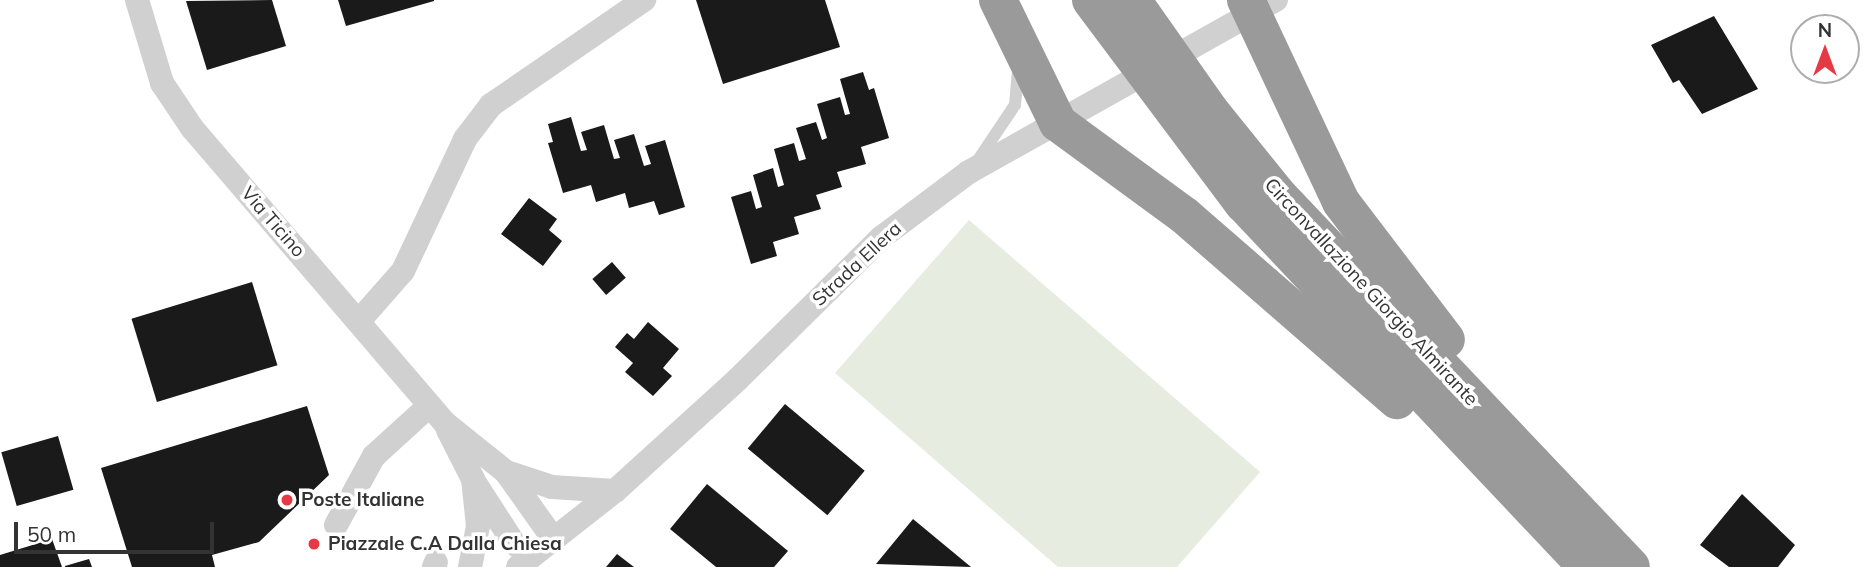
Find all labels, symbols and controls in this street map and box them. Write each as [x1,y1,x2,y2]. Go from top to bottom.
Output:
north arrow [1790,14,1860,84]
text: N [1818,18,1832,42]
street label: Circonvallazione Giorgio Almirante [1259,174,1483,410]
street label: Via Ticino [236,182,310,262]
street label: Strada Ellera [808,217,906,311]
place label: Poste Italiane [301,489,425,511]
marker: Poste Italiane [279,492,295,508]
scale bar [18,508,217,552]
text: 50 m [27,521,76,547]
place label: Piazzale C.A Dalla Chiesa [328,533,562,555]
marker: Piazzale C.A Dalla Chiesa [306,536,322,552]

